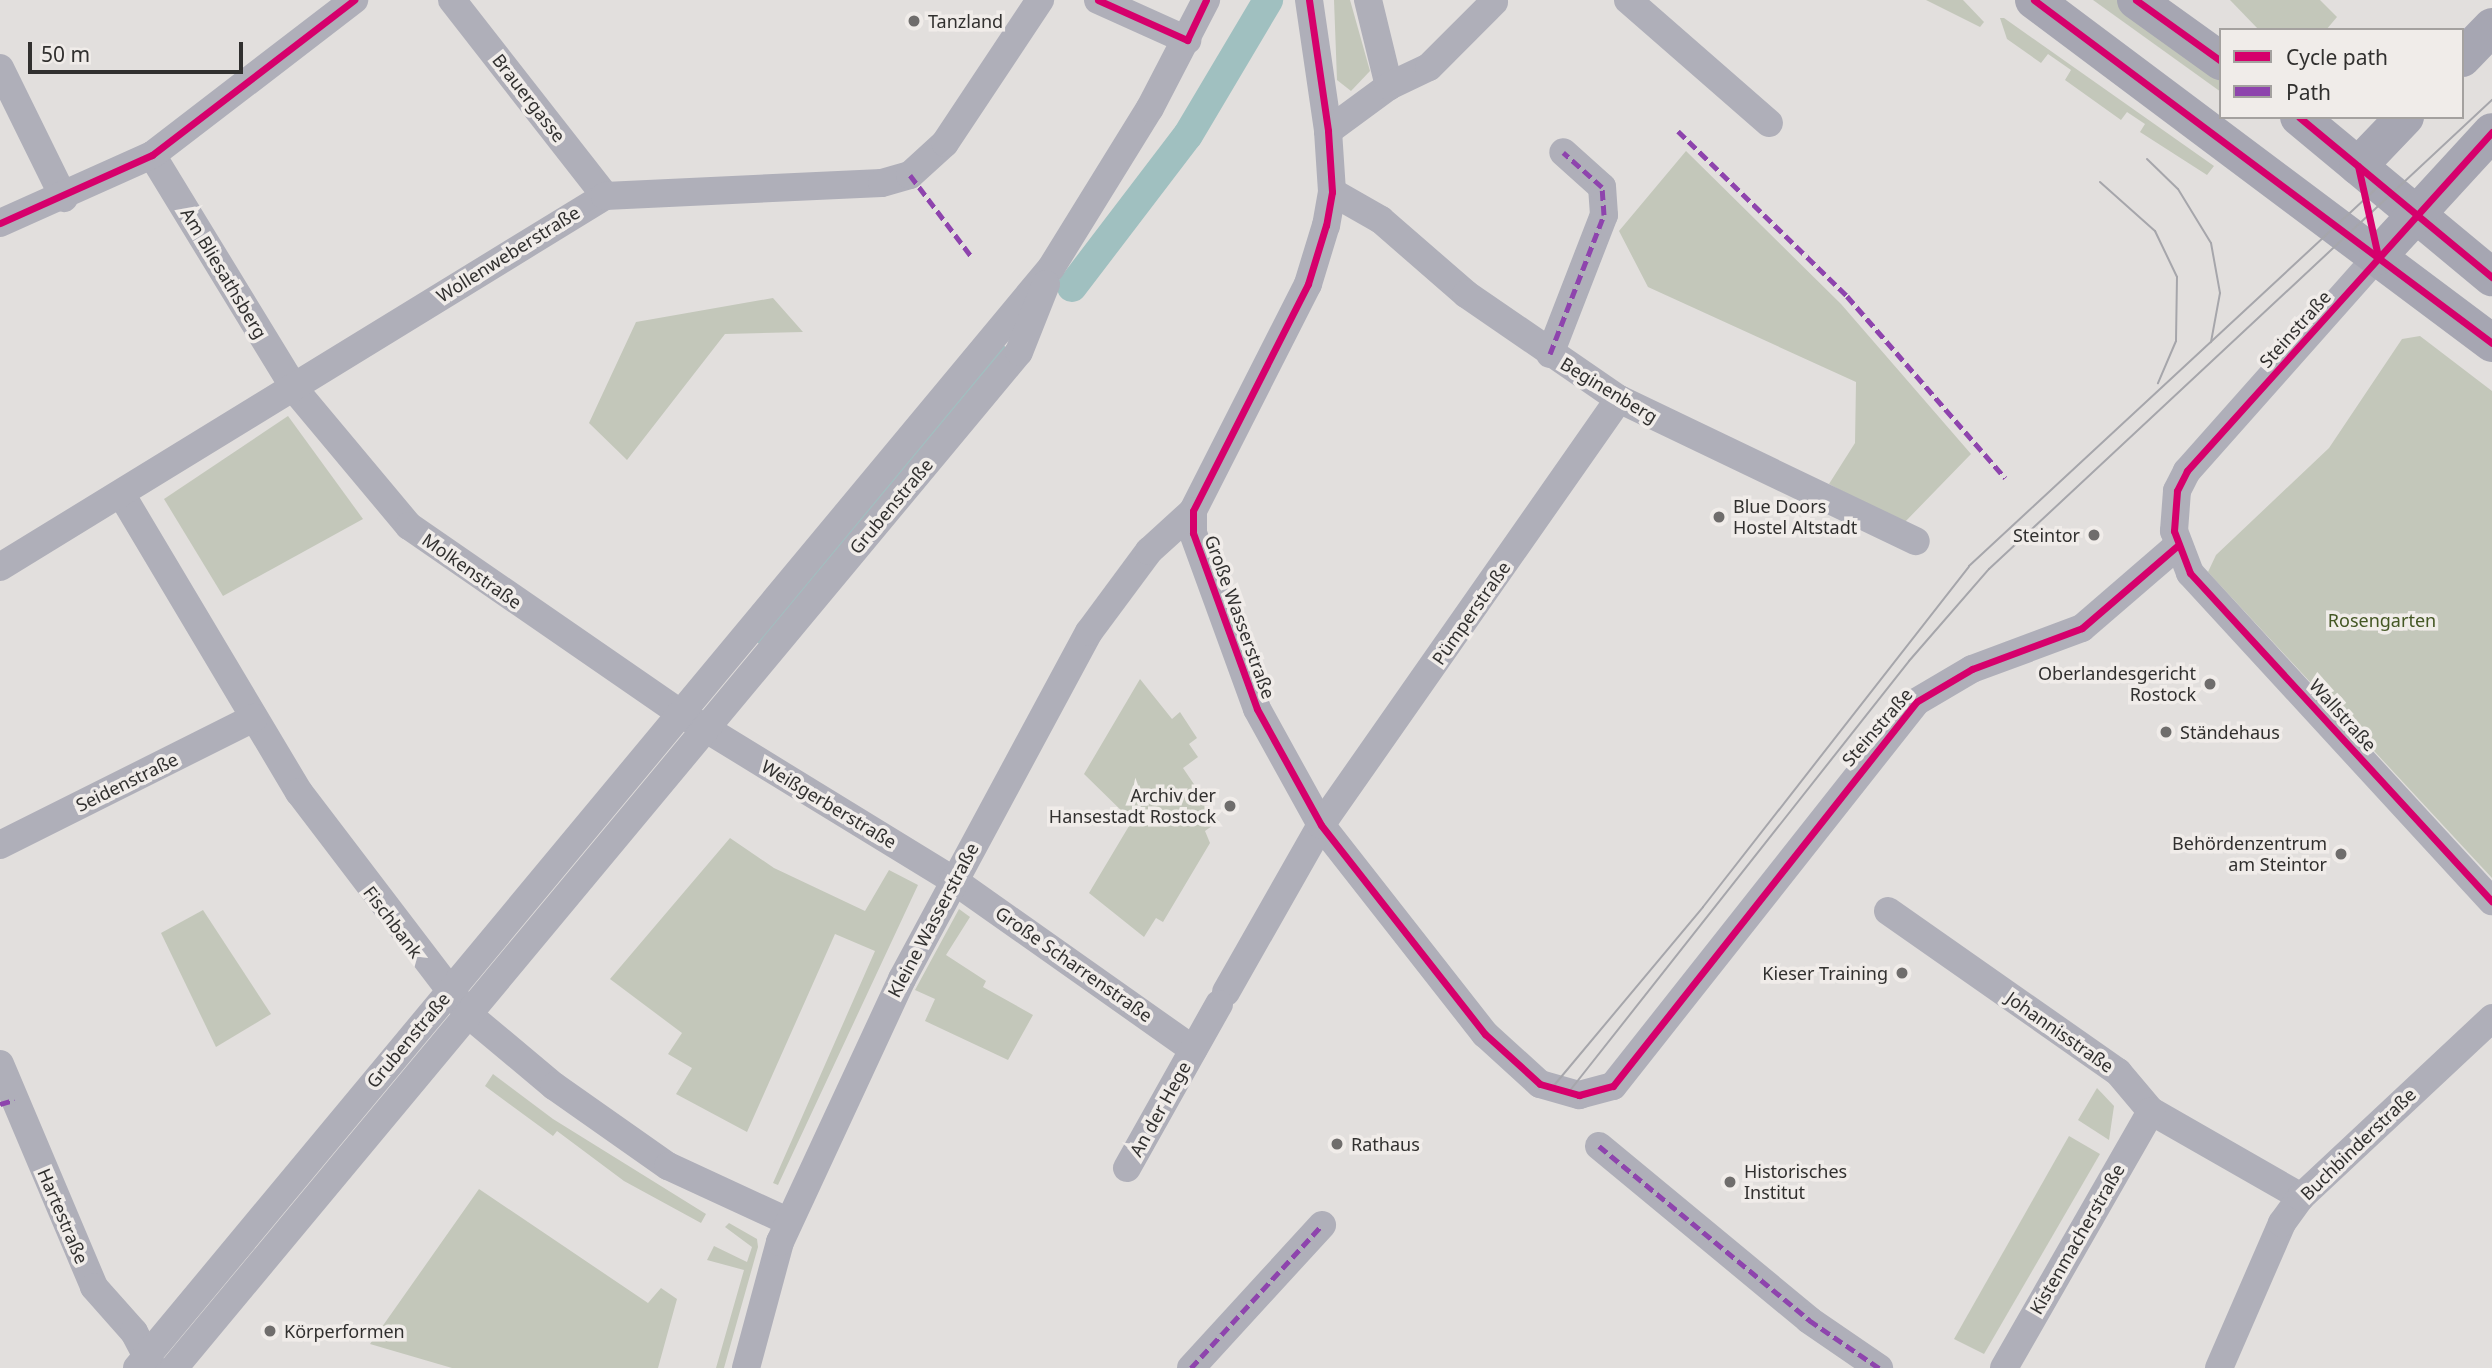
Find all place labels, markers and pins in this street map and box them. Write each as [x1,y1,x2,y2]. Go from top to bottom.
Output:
place label: Tanzland [928,10,1003,32]
marker: Tanzland [906,13,922,29]
place label: Blue Doors Hostel Altstadt [1733,496,1857,538]
marker: Blue Doors Hostel Altstadt [1711,509,1727,525]
place label: Steintor [2013,524,2080,546]
marker: Steintor [2086,527,2102,543]
place label: Oberlandesgericht Rostock [2038,663,2196,706]
marker: Oberlandesgericht Rostock [2202,676,2218,692]
place label: Ständehaus [2180,721,2280,743]
marker: Ständehaus [2158,724,2174,740]
place label: Archiv der Hansestadt Rostock [1049,785,1216,828]
marker: Archiv der Hansestadt Rostock [1222,798,1238,814]
place label: Behördenzentrum am Steintor [2172,833,2327,876]
marker: Behördenzentrum am Steintor [2333,846,2349,862]
place label: Kieser Training [1762,962,1888,984]
marker: Kieser Training [1894,965,1910,981]
place label: Rathaus [1351,1133,1420,1155]
marker: Rathaus [1329,1136,1345,1152]
place label: Historisches Institut [1744,1161,1847,1204]
marker: Historisches Institut [1722,1174,1738,1190]
place label: Körperformen [284,1320,405,1342]
marker: Körperformen [262,1323,278,1339]

